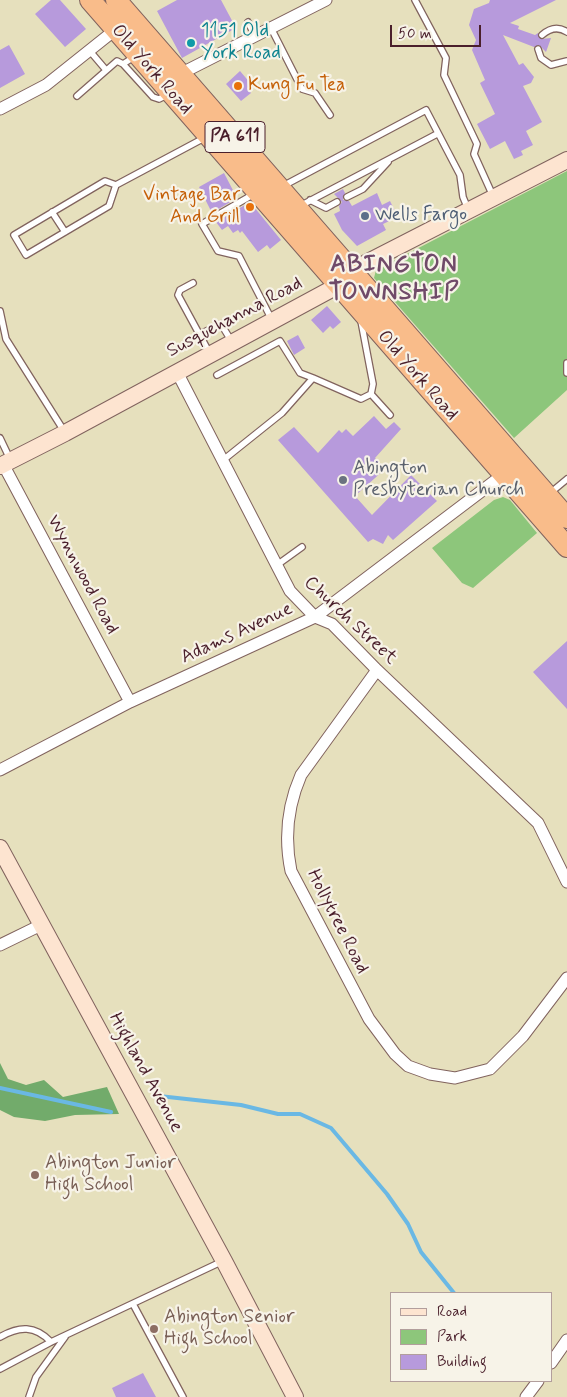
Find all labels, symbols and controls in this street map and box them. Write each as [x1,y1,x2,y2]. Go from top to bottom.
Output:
scale bar [392,15,483,47]
street label: Old York Road [106,20,196,120]
place label: 1151 Old York Road [201,21,281,65]
text: 50 m [398,24,432,44]
marker: 1151 Old York Road [185,37,197,49]
place label: Kung Fu Tea [248,75,345,97]
marker: Kung Fu Tea [232,80,244,92]
road number: PA 611 [205,121,265,152]
place label: Vintage Bar And Grill [143,185,240,229]
marker: Vintage Bar And Grill [244,201,256,213]
place label: Wells Fargo [375,205,467,227]
marker: Wells Fargo [359,210,371,222]
district label: ABINGTON TOWNSHIP [329,252,459,308]
street label: Susquehanna Road [163,273,307,363]
street label: Old York Road [372,326,462,426]
place label: Abington Presbyterian Church [353,458,524,502]
marker: Abington Presbyterian Church [337,474,349,486]
street label: Wynnwood Road [41,512,123,638]
street label: Church Street [298,572,402,670]
street label: Adams Avenue [177,598,297,670]
street label: Hollytree Road [301,866,373,978]
street label: Highland Avenue [103,1009,187,1137]
place label: Abington Junior High School [45,1153,176,1197]
marker: Abington Junior High School [29,1169,41,1181]
legend [390,1292,552,1382]
text: Road [437,1302,467,1322]
place label: Abington Senior High School [164,1307,295,1351]
marker: Abington Senior High School [148,1323,160,1335]
text: Park [437,1327,467,1347]
text: Building [437,1352,487,1372]

